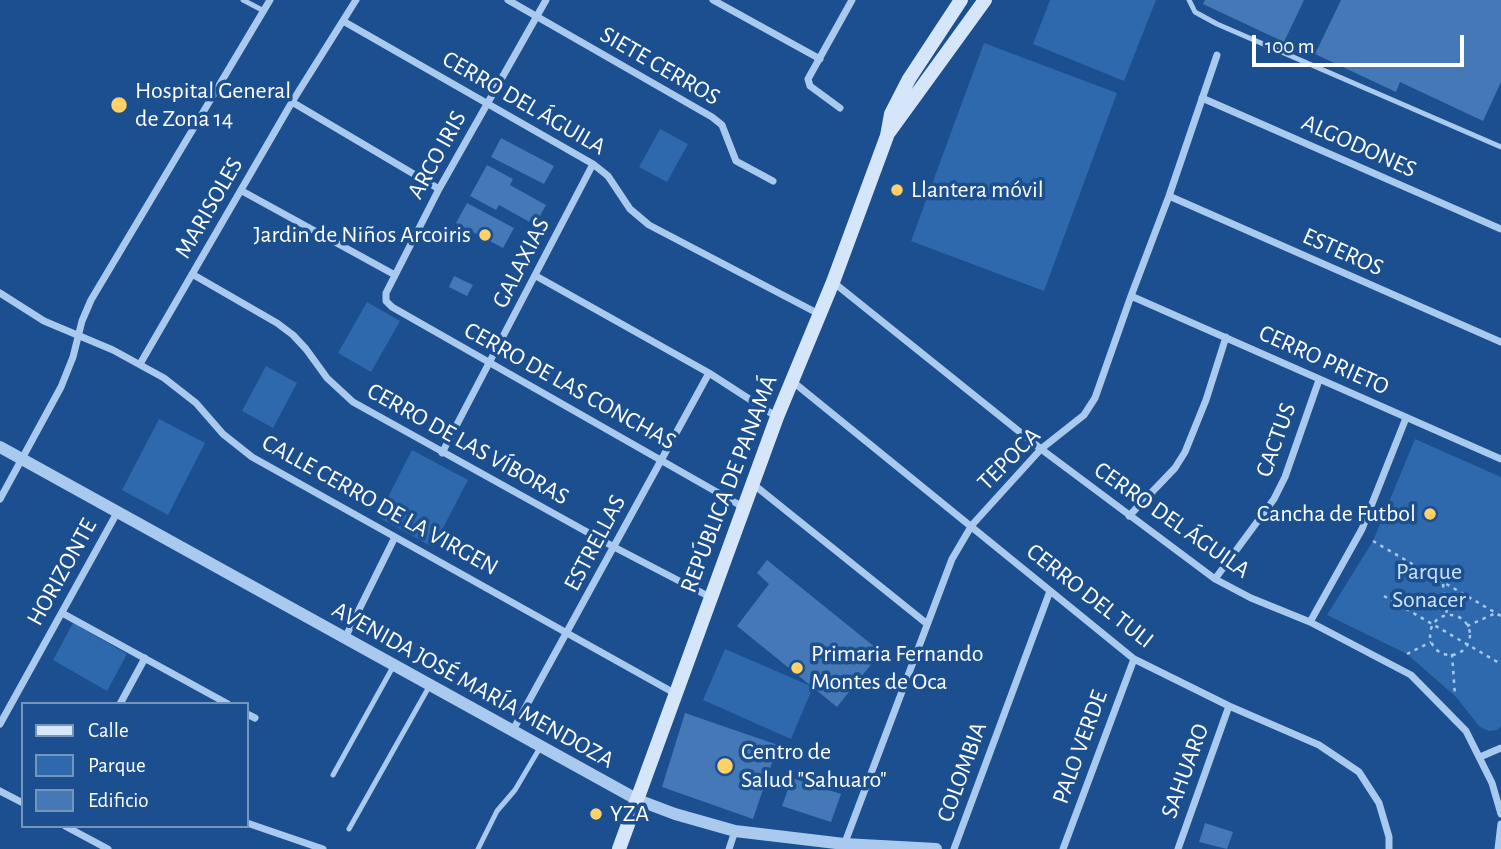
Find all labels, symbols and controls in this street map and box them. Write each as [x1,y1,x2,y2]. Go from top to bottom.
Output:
street label: SIETE CERROS [595,20,725,112]
scale bar [1256,21,1468,65]
text: 100 m [1265,36,1315,57]
street label: CERRO DEL ÁGUILA [437,45,611,161]
place label: Hospital General de Zona 14 [135,77,291,133]
marker: Hospital General de Zona 14 [109,95,129,115]
street label: ARCO IRIS [401,106,473,204]
street label: ALGODONES [1297,108,1421,184]
street label: MARISOLES [169,152,249,264]
place label: Llantera móvil [911,176,1044,204]
marker: Llantera móvil [889,182,905,198]
street label: GALAXIAS [486,213,556,313]
place label: Jardin de Niños Arcoiris [254,221,471,249]
street label: ESTEROS [1298,221,1388,283]
marker: Jardin de Niños Arcoiris [477,227,493,243]
street label: CERRO DE LAS CONCHAS [459,316,681,456]
street label: CERRO PRIETO [1254,318,1394,402]
street label: REPÚBLICA DE PANAMÁ [674,371,784,597]
street label: CERRO DE LAS VÍBORAS [362,377,574,511]
street label: CACTUS [1249,399,1303,481]
street label: TEPOCA [971,421,1047,497]
street label: CALLE CERRO DE LA VIRGEN [257,428,503,582]
street label: CERRO DEL ÁGUILA [1088,455,1256,585]
street label: ESTRELLAS [558,490,632,596]
place label: Cancha de Futbol [1257,500,1416,528]
marker: Cancha de Futbol [1422,506,1438,522]
street label: HORIZONTE [21,513,103,631]
street label: CERRO DEL TULI [1021,537,1159,655]
park label: Parque Sonacer [1392,558,1466,614]
street label: AVENIDA JOSÉ MARÍA MENDOZA [327,595,619,775]
place label: Primaria Fernando Montes de Oca [811,640,984,696]
marker: Primaria Fernando Montes de Oca [789,660,805,676]
street label: PALO VERDE [1046,686,1114,808]
legend [21,702,248,828]
street label: COLOMBIA [931,718,993,826]
text: Calle [88,720,129,741]
street label: SAHUARO [1155,720,1215,822]
place label: Centro de Salud "Sahuaro" [741,738,887,794]
text: Parque [88,755,146,776]
marker: Centro de Salud "Sahuaro" [715,756,735,776]
text: Edificio [88,790,149,811]
place label: YZA [610,800,649,828]
marker: YZA [588,806,604,822]

